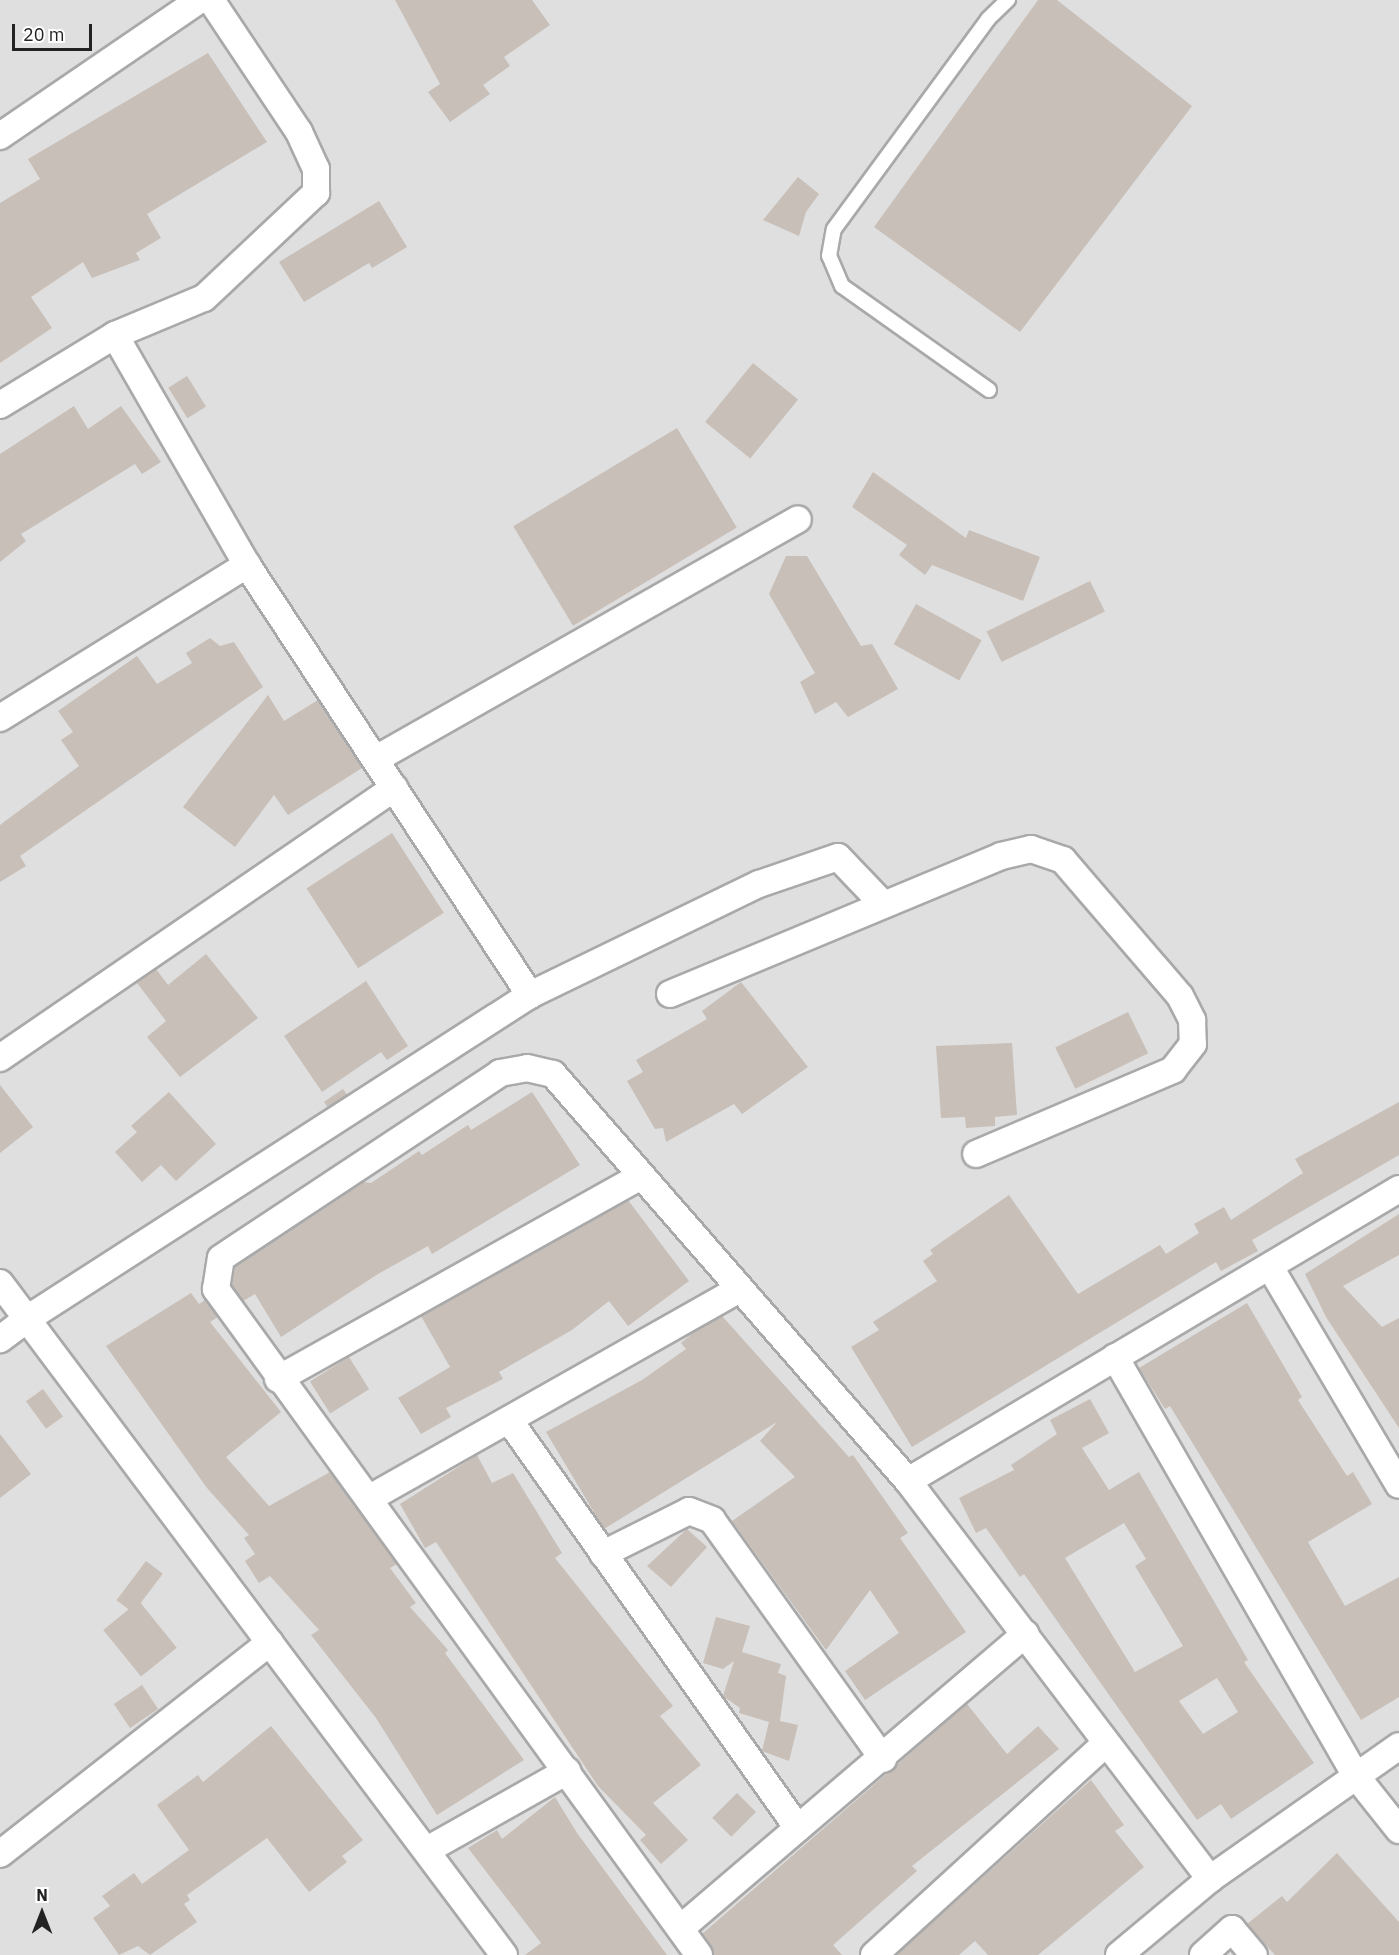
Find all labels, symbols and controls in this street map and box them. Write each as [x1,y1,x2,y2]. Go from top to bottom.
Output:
scale bar [15,12,94,50]
text: 20 m [23,23,65,46]
north arrow [12,1883,72,1943]
text: N [36,1885,48,1905]

